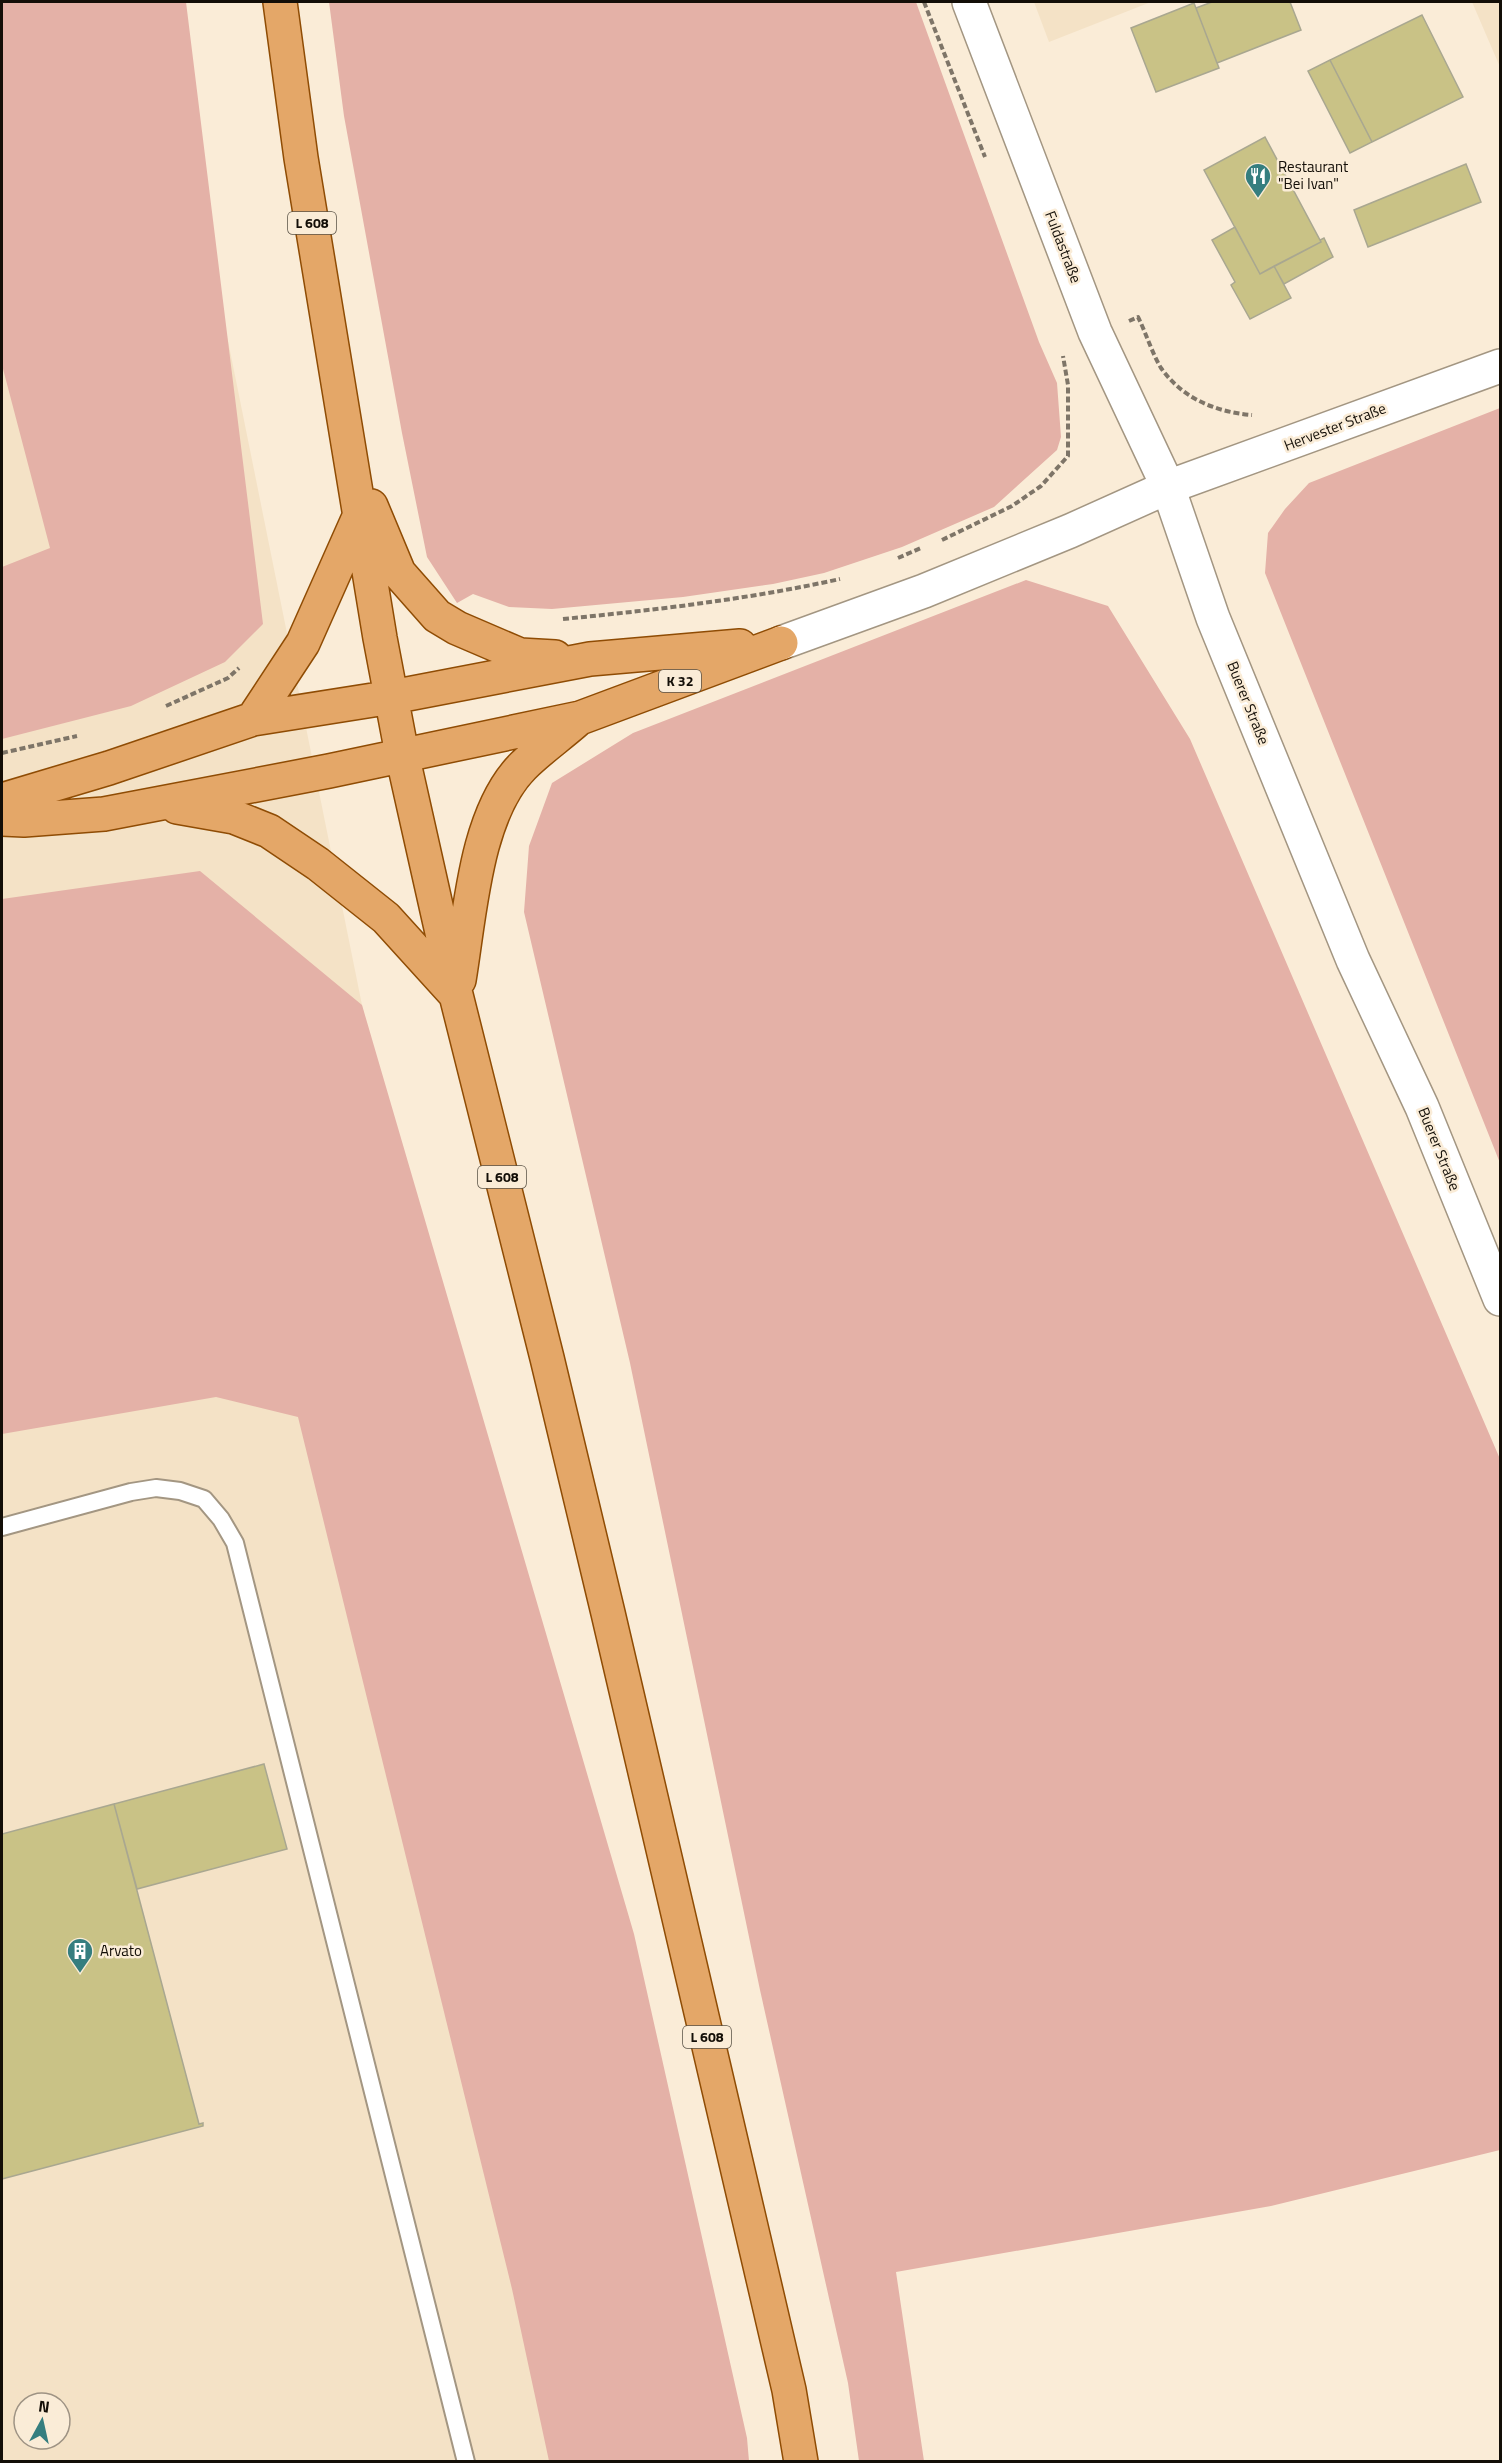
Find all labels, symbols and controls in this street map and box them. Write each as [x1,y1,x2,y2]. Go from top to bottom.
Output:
place label: Restaurant "Bei Ivan" [1278,155,1349,195]
restaurant icon: Restaurant "Bei Ivan" [1243,161,1273,199]
street label: Fuldastraße [1039,207,1088,286]
road number: L 608 [288,212,336,234]
street label: Hervester Straße [1280,396,1389,457]
street label: Buerer Straße [1221,658,1276,748]
road number: K 32 [659,670,701,692]
street label: Buerer Straße [1412,1104,1467,1194]
road number: L 608 [478,1166,526,1188]
building icon: Arvato [65,1936,95,1974]
place label: Arvato [100,1939,142,1962]
road number: L 608 [683,2026,731,2048]
north arrow [12,2391,72,2451]
text: N [37,2393,51,2419]

